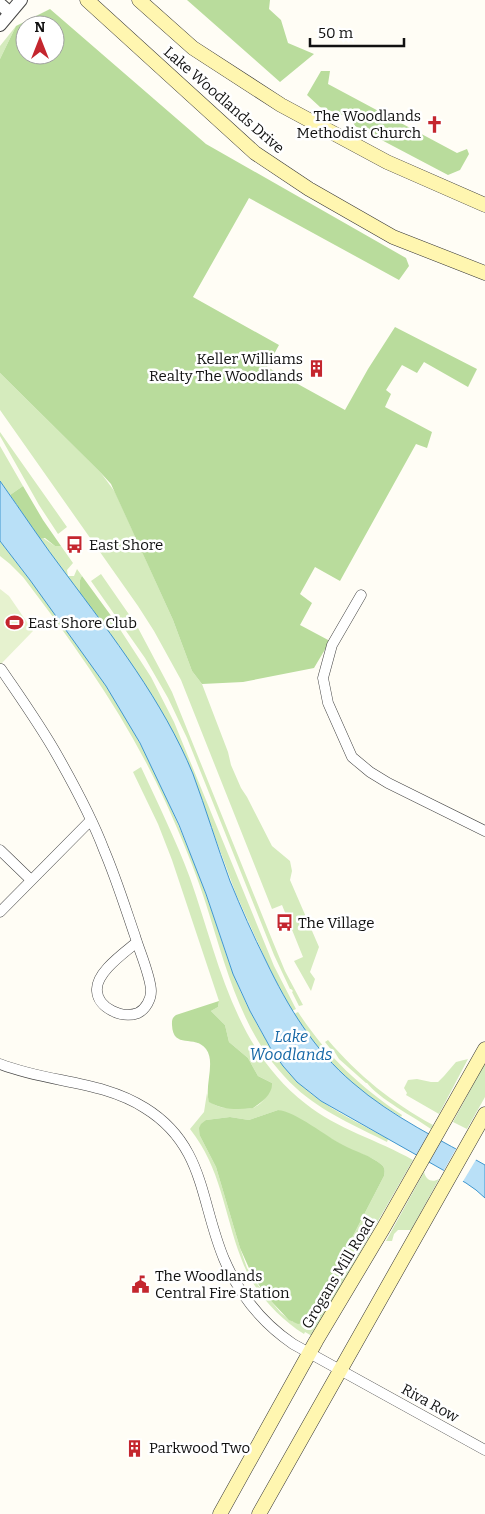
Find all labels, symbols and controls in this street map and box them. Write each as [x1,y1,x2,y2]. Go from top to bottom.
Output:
north arrow [15,15,65,65]
scale bar [310,15,404,47]
text: N [35,19,46,36]
text: 50 m [318,24,354,42]
street label: Lake Woodlands Drive [160,43,288,157]
place label: The Woodlands Methodist Church [297,107,422,142]
church icon: The Woodlands Methodist Church [425,115,445,135]
place label: Keller Williams Realty The Woodlands [149,350,303,385]
building icon: Keller Williams Realty The Woodlands [307,358,327,378]
bus stop icon: East Shore [65,535,85,555]
place label: East Shore [89,536,163,554]
sports icon: East Shore Club [4,613,24,633]
place label: East Shore Club [28,614,137,632]
bus stop icon: The Village [274,913,294,933]
place label: The Village [298,914,374,932]
water label: Lake Woodlands [250,1027,333,1064]
street label: Grogans Mill Road [298,1214,378,1332]
place label: The Woodlands Central Fire Station [155,1267,290,1302]
public building icon: The Woodlands Central Fire Station [131,1275,151,1295]
street label: Riva Row [398,1380,463,1427]
building icon: Parkwood Two [125,1438,145,1458]
place label: Parkwood Two [149,1439,250,1457]

